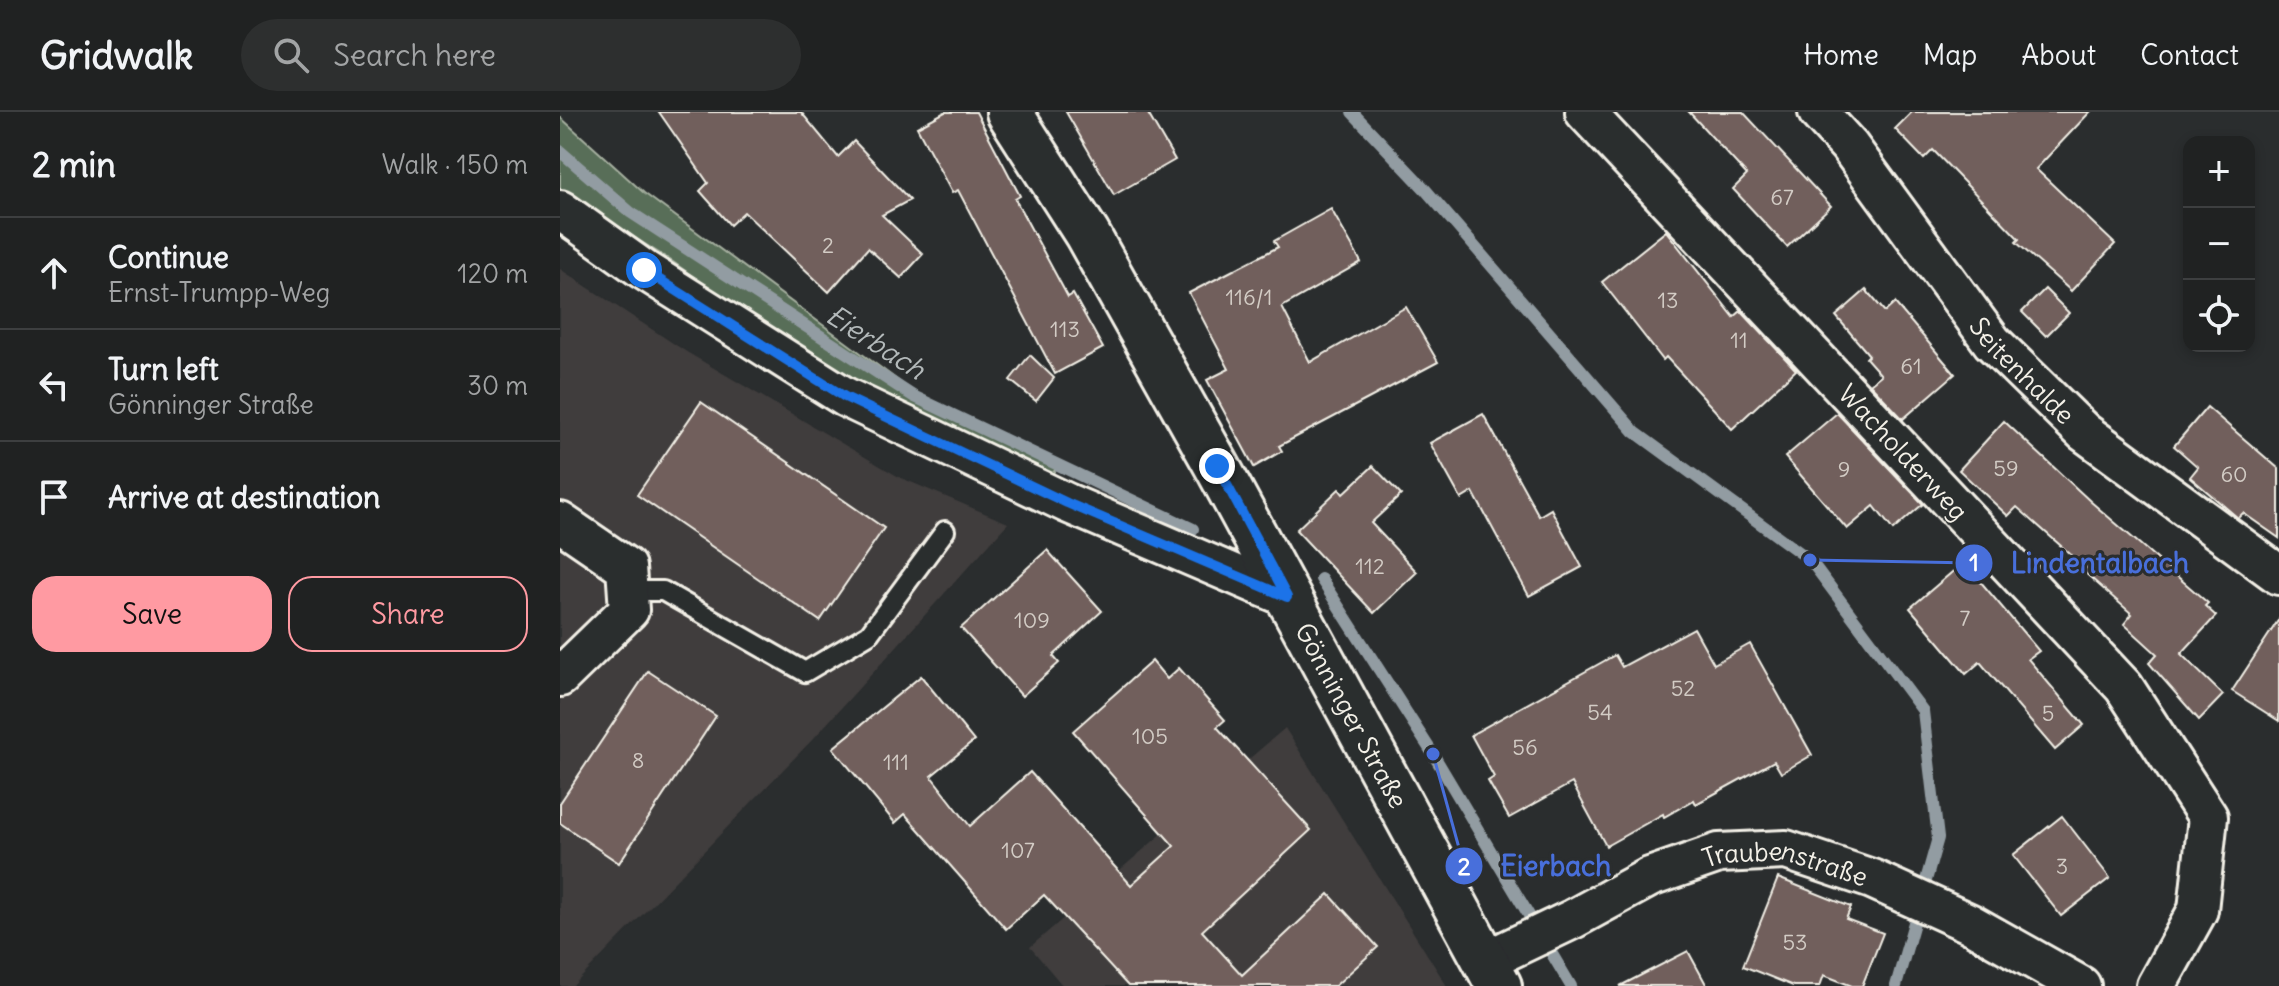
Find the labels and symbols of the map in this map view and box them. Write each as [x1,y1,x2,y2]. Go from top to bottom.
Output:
house number: 67 [1770,183,1794,211]
house number: 2 [822,231,834,259]
route start [626,252,662,288]
house number: 116/1 [1226,283,1272,311]
house number: 13 [1657,286,1679,314]
water label: Eierbach [820,297,933,388]
street label: Seitenhalde [1963,310,2082,431]
house number: 113 [1050,315,1080,343]
house number: 11 [1730,326,1748,354]
house number: 61 [1900,352,1922,380]
street label: Wacholderweg [1832,377,1976,527]
route end [1199,448,1235,484]
house number: 59 [1993,454,2019,482]
house number: 9 [1838,455,1850,483]
house number: 60 [2220,460,2248,488]
callout: Lindentalbach [1954,537,2205,589]
text: Lindentalbach [2011,545,2189,581]
text: 1 [1969,547,1979,577]
house number: 112 [1355,552,1385,580]
house number: 7 [1960,604,1971,632]
house number: 109 [1014,606,1050,634]
street label: Gönninger Straße [1288,617,1416,813]
house number: 52 [1671,674,1695,702]
house number: 54 [1587,698,1613,726]
house number: 5 [2042,699,2054,727]
house number: 105 [1132,722,1168,750]
house number: 56 [1512,733,1538,761]
house number: 8 [632,746,644,774]
house number: 111 [883,748,909,776]
street label: Traubenstraße [1698,833,1872,893]
house number: 107 [1001,836,1035,864]
callout: Eierbach [1444,840,1627,892]
text: Eierbach [1501,848,1611,884]
text: 2 [1457,851,1471,881]
house number: 3 [2056,852,2068,880]
house number: 53 [1782,928,1808,956]

